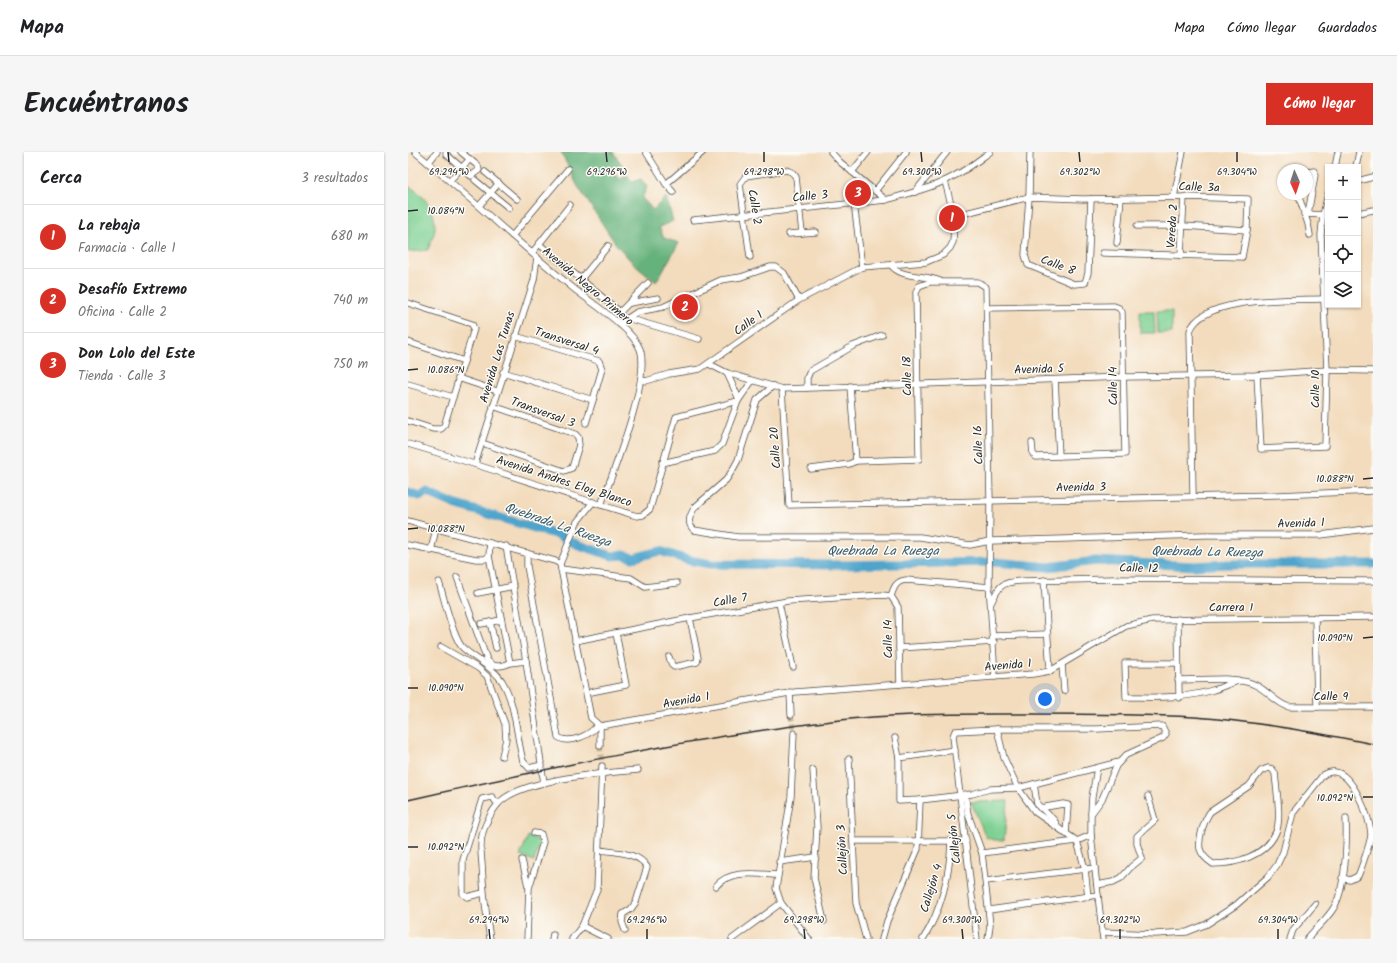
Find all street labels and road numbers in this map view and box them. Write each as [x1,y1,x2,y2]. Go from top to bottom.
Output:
street label: Calle 3a [1178,177,1220,198]
street label: Calle 3 [791,185,829,208]
street label: Calle 2 [742,188,767,226]
street label: Vereda 2 [1161,203,1184,249]
street label: Avenida Negro Primero [538,242,638,330]
street label: Calle 8 [1038,250,1079,281]
street label: Calle 1 [729,306,767,341]
street label: Avenida Las Tunas [475,309,520,405]
street label: Transversal 4 [532,322,602,361]
street label: Calle 18 [898,355,917,396]
street label: Avenida 5 [1014,359,1066,380]
street label: Calle 14 [1104,366,1123,406]
street label: Calle 10 [1306,370,1325,408]
street label: Transversal 3 [508,392,578,433]
street label: Calle 16 [968,425,989,465]
street label: Calle 20 [765,426,786,470]
street label: Avenida Andres Eloy Blanco [494,451,634,512]
street label: Avenida 3 [1056,478,1106,497]
street label: Avenida 1 [1277,513,1325,534]
street label: Calle 12 [1119,559,1159,578]
street label: Calle 7 [711,588,749,613]
street label: Carrera 1 [1209,598,1253,617]
street label: Calle 14 [879,619,898,659]
street label: Avenida 1 [984,654,1033,677]
street label: Avenida 1 [661,687,711,714]
street label: Calle 9 [1314,687,1349,706]
street label: Callejón 5 [942,811,967,865]
street label: Callejón 3 [832,824,853,876]
street label: Callejón 4 [915,861,948,915]

